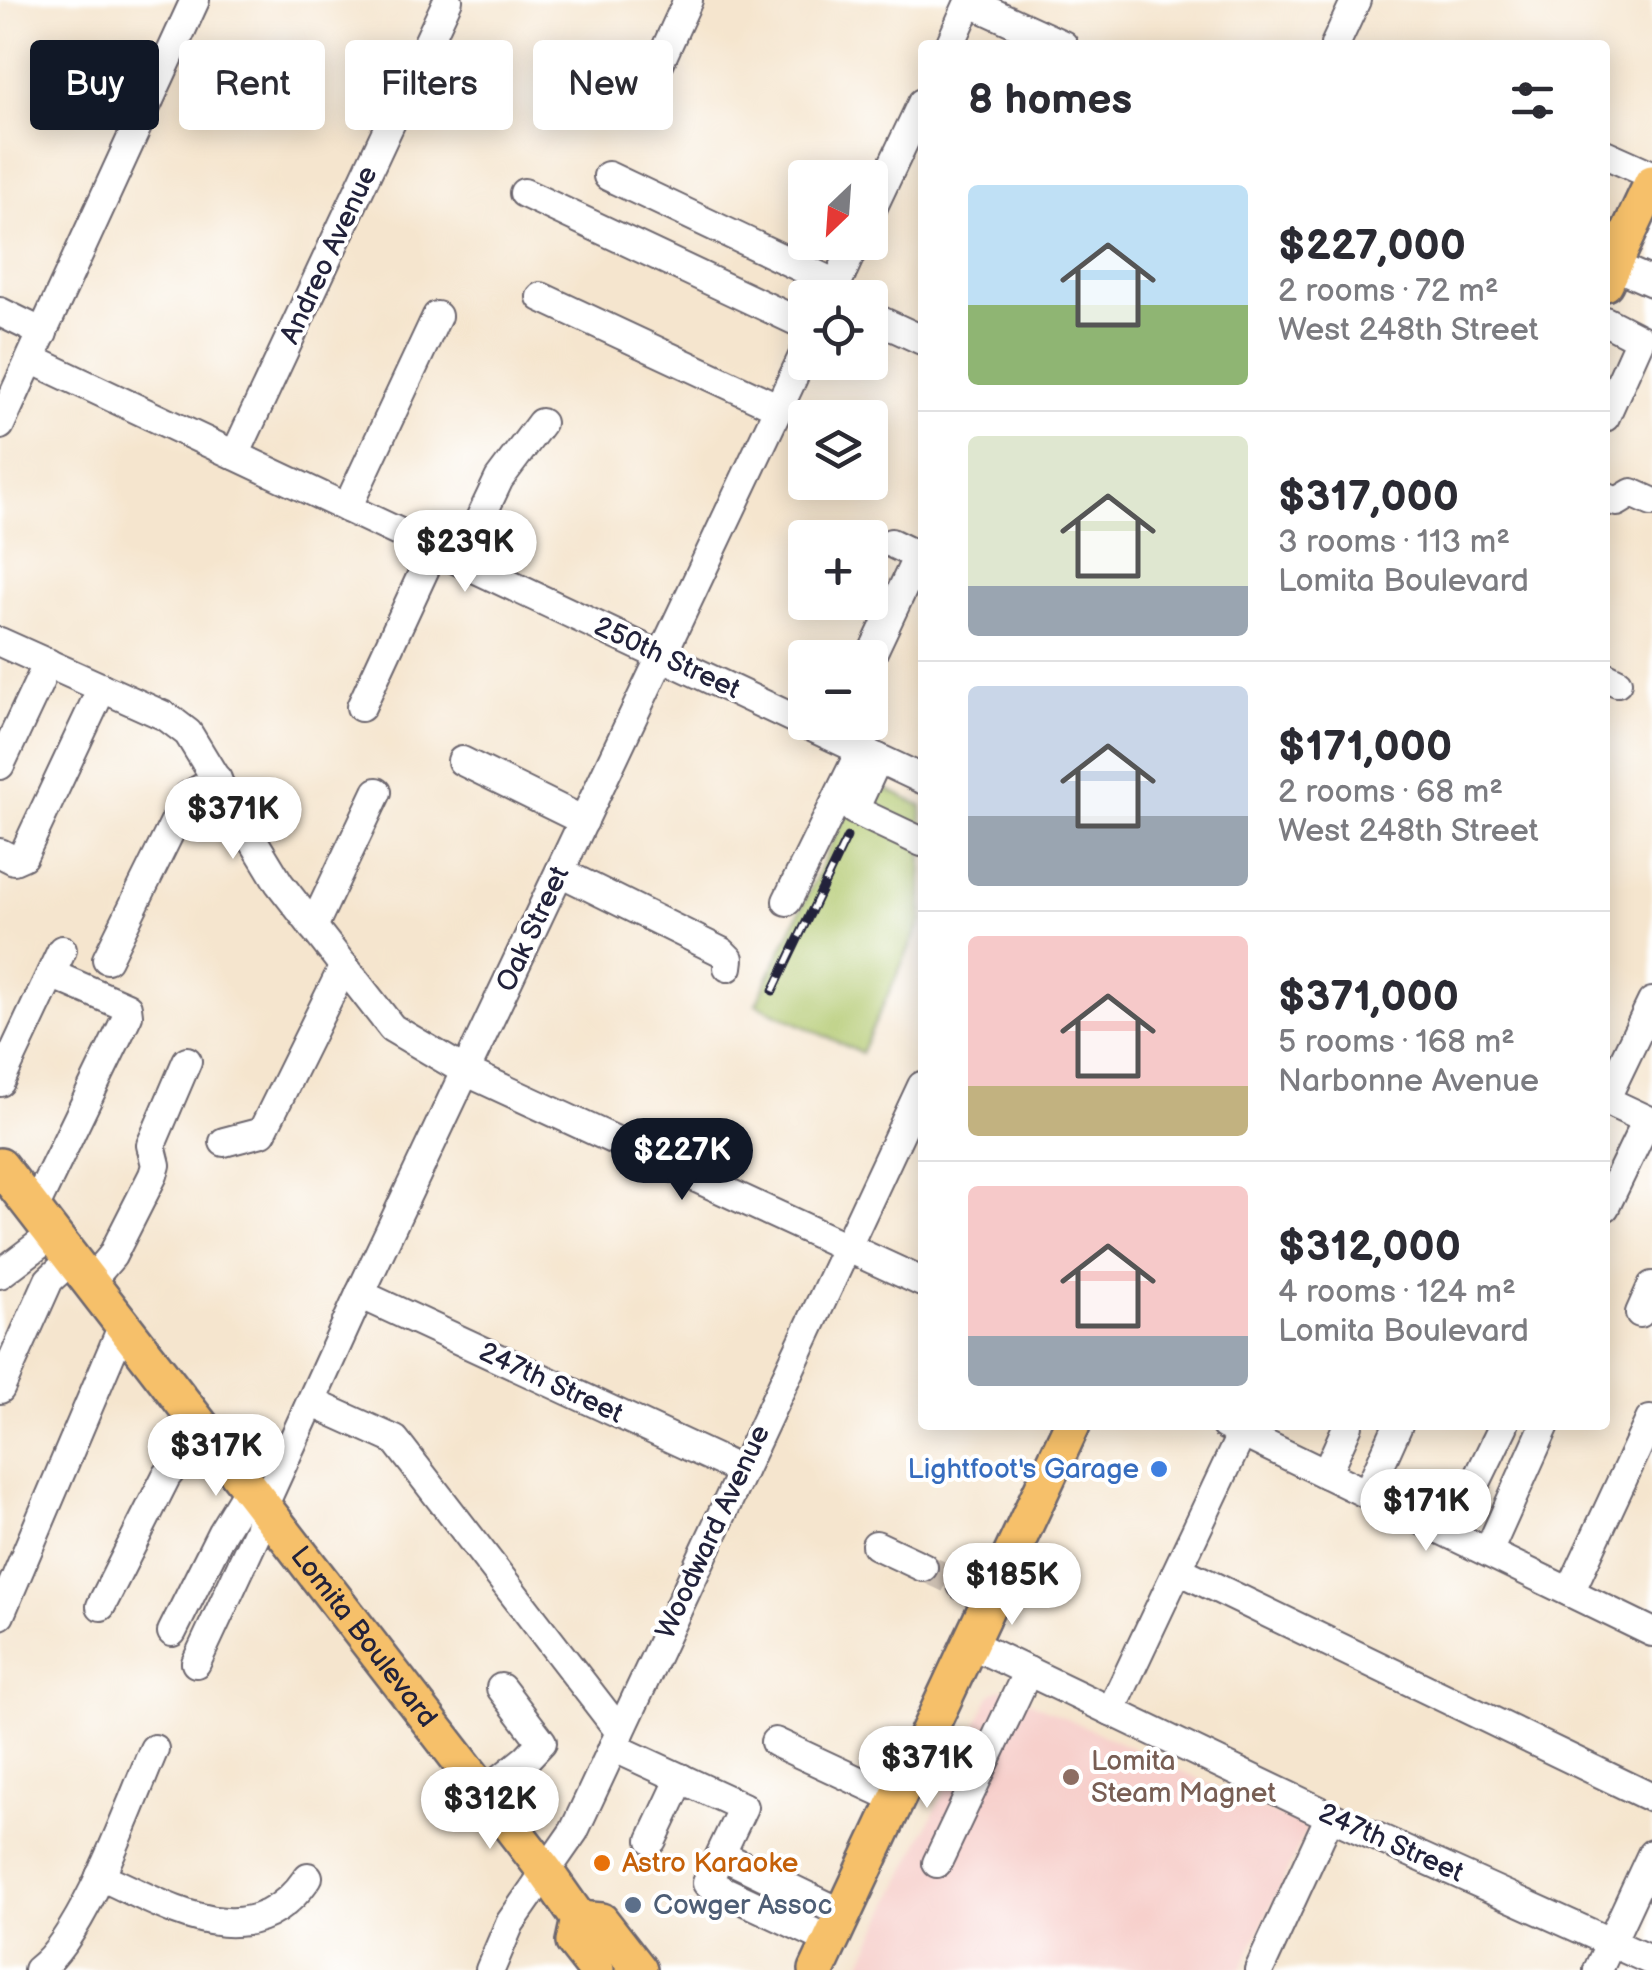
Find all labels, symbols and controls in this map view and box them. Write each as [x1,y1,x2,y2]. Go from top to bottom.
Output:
chip: Buy [30,40,159,130]
chip: Rent [179,40,325,130]
chip: Filters [345,40,513,130]
chip: New [533,40,673,130]
icon: filters [1505,73,1560,128]
text: 8 homes [968,75,1132,126]
north arrow [788,160,888,260]
map controls [788,160,888,740]
street label: Andreo Avenue [273,161,385,349]
text: $227,000 [1278,221,1466,272]
icon: home [1048,225,1168,345]
text: 2 rooms · 72 m² [1278,272,1499,311]
button: locate [788,280,888,380]
text: West 248th Street [1278,311,1539,350]
button: layers [788,400,888,500]
text: $317,000 [1278,472,1459,523]
icon: home [1048,476,1168,596]
pin: $239K [395,510,535,595]
button: + [788,520,888,620]
text: $239K [416,523,514,562]
text: 3 rooms · 113 m² [1278,523,1510,562]
text: Lomita Boulevard [1278,562,1529,601]
street label: 250th Street [589,610,745,706]
button: − [788,640,888,740]
text: $171,000 [1278,722,1452,773]
icon: home [1048,726,1168,846]
text: 2 rooms · 68 m² [1278,773,1503,812]
pin: $371K [163,777,303,862]
text: $371K [187,790,279,829]
text: West 248th Street [1278,812,1539,851]
street label: Oak Street [490,861,577,997]
text: $371,000 [1278,972,1459,1023]
icon: home [1048,976,1168,1096]
text: 5 rooms · 168 m² [1278,1023,1515,1062]
text: Narbonne Avenue [1278,1062,1539,1101]
pin: $227K [612,1118,752,1203]
text: $227K [633,1131,731,1170]
text: $312,000 [1278,1222,1461,1273]
icon: home [1048,1226,1168,1346]
text: 4 rooms · 124 m² [1278,1273,1516,1312]
text: Lomita Boulevard [1278,1312,1529,1351]
street label: 247th Street [474,1335,629,1431]
pin: $317K [146,1414,286,1499]
street label: Woodward Avenue [649,1420,777,1644]
text: $317K [170,1427,262,1466]
place label: Lightfoot's Garage [908,1453,1139,1486]
marker: Lightfoot's Garage [1148,1458,1170,1480]
pin: $171K [1356,1469,1496,1554]
text: $171K [1382,1482,1470,1521]
street label: Lomita Boulevard [284,1540,444,1734]
pin: $185K [942,1543,1082,1628]
text: $185K [965,1556,1059,1595]
pin: $371K [857,1726,997,1811]
text: $371K [881,1739,973,1778]
place label: Lomita Steam Magnet [1091,1745,1276,1810]
marker: Lomita Steam Magnet [1060,1766,1082,1788]
pin: $312K [420,1767,560,1852]
text: $312K [443,1780,537,1819]
street label: 247th Street [1314,1796,1469,1890]
place label: Astro Karaoke [622,1847,798,1880]
marker: Astro Karaoke [591,1852,613,1874]
place label: Cowger Assoc [653,1889,832,1922]
marker: Cowger Assoc [622,1894,644,1916]

